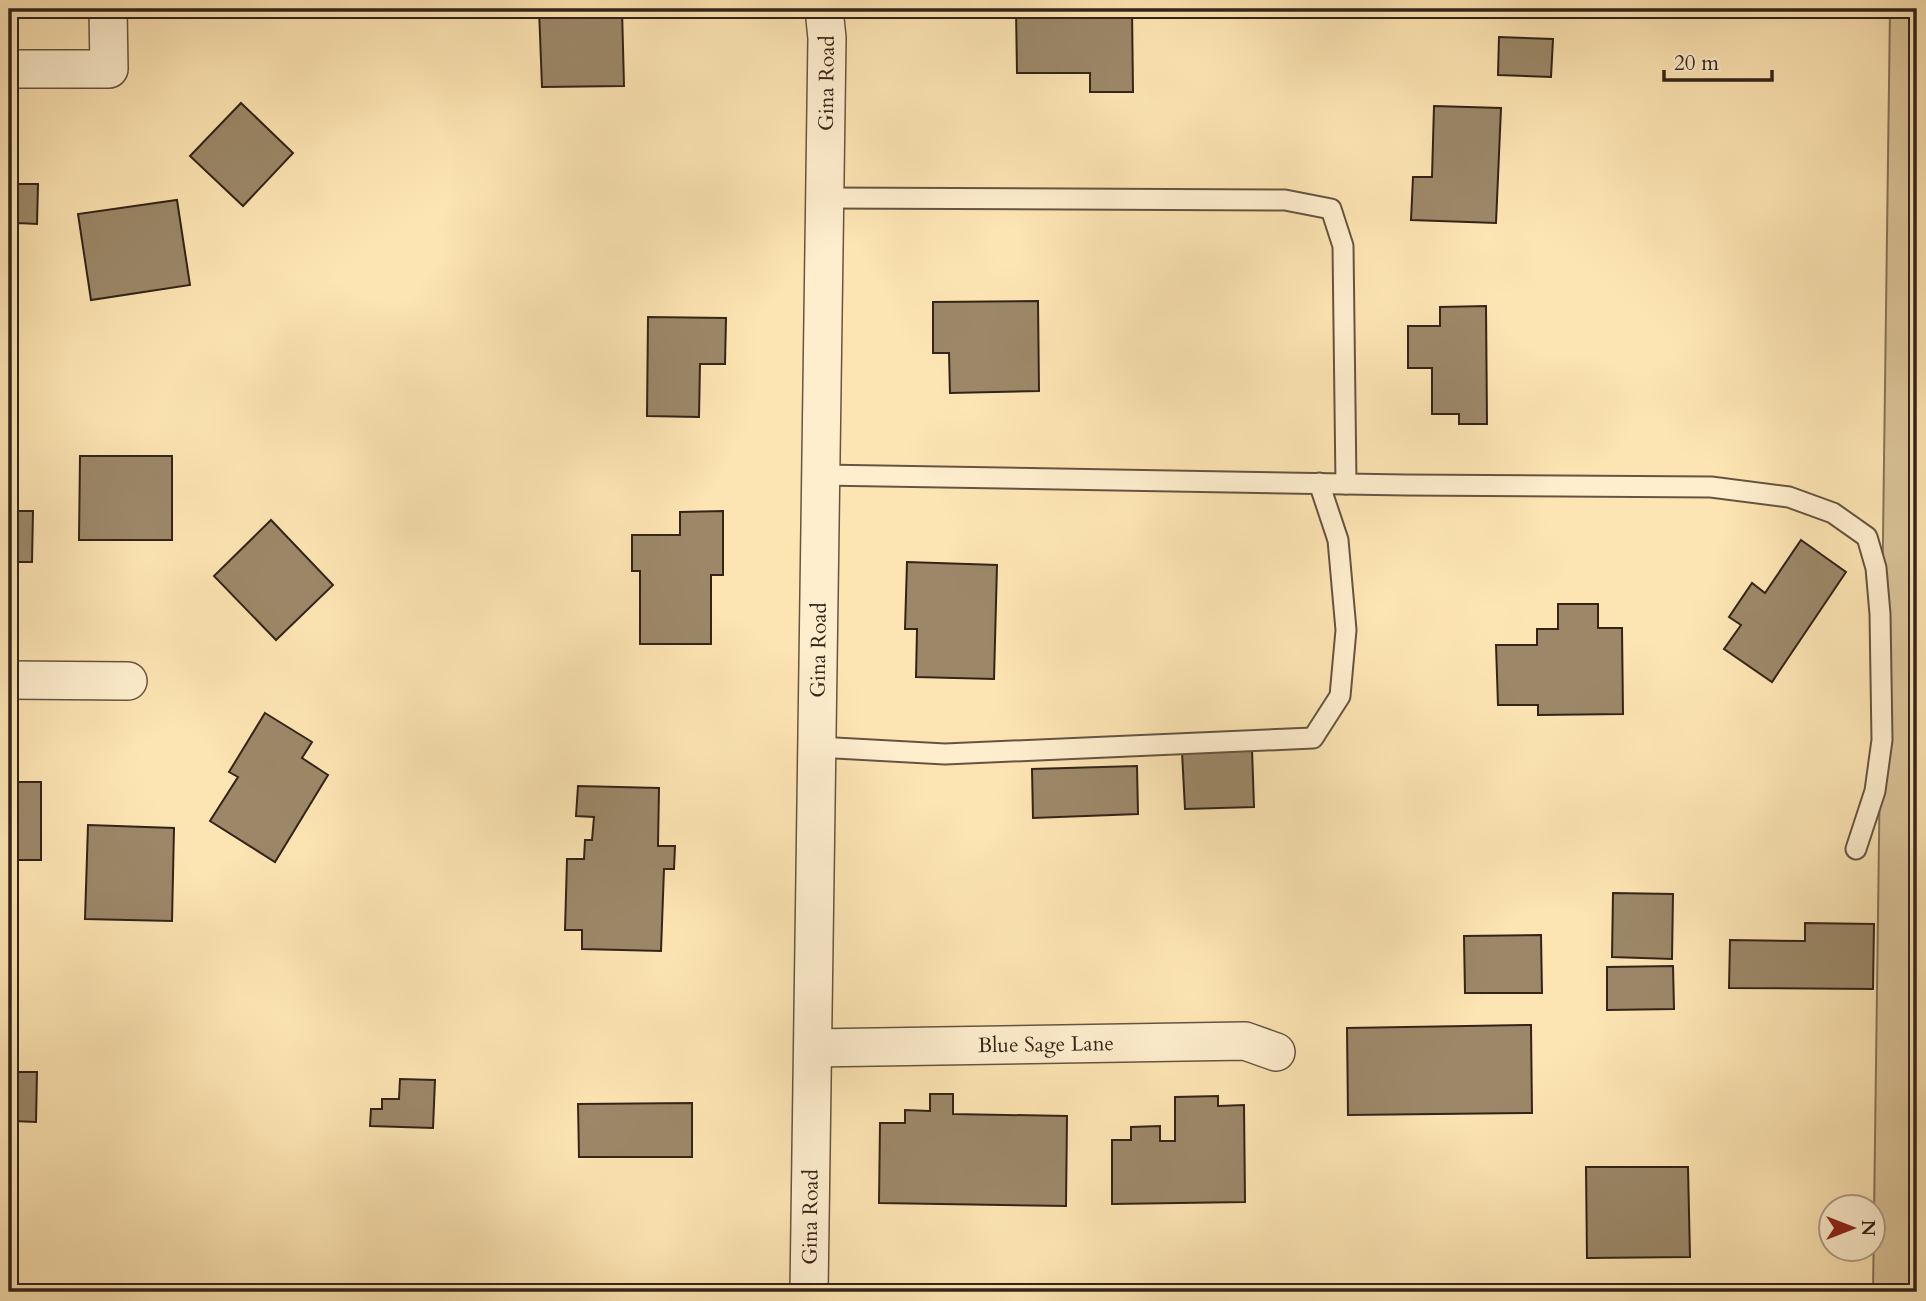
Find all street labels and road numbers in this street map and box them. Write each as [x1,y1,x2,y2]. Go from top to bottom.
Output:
street label: Gina Road [812,35,842,131]
street label: Gina Road [804,602,834,698]
street label: Blue Sage Lane [978,1029,1114,1060]
street label: Gina Road [795,1169,826,1265]

